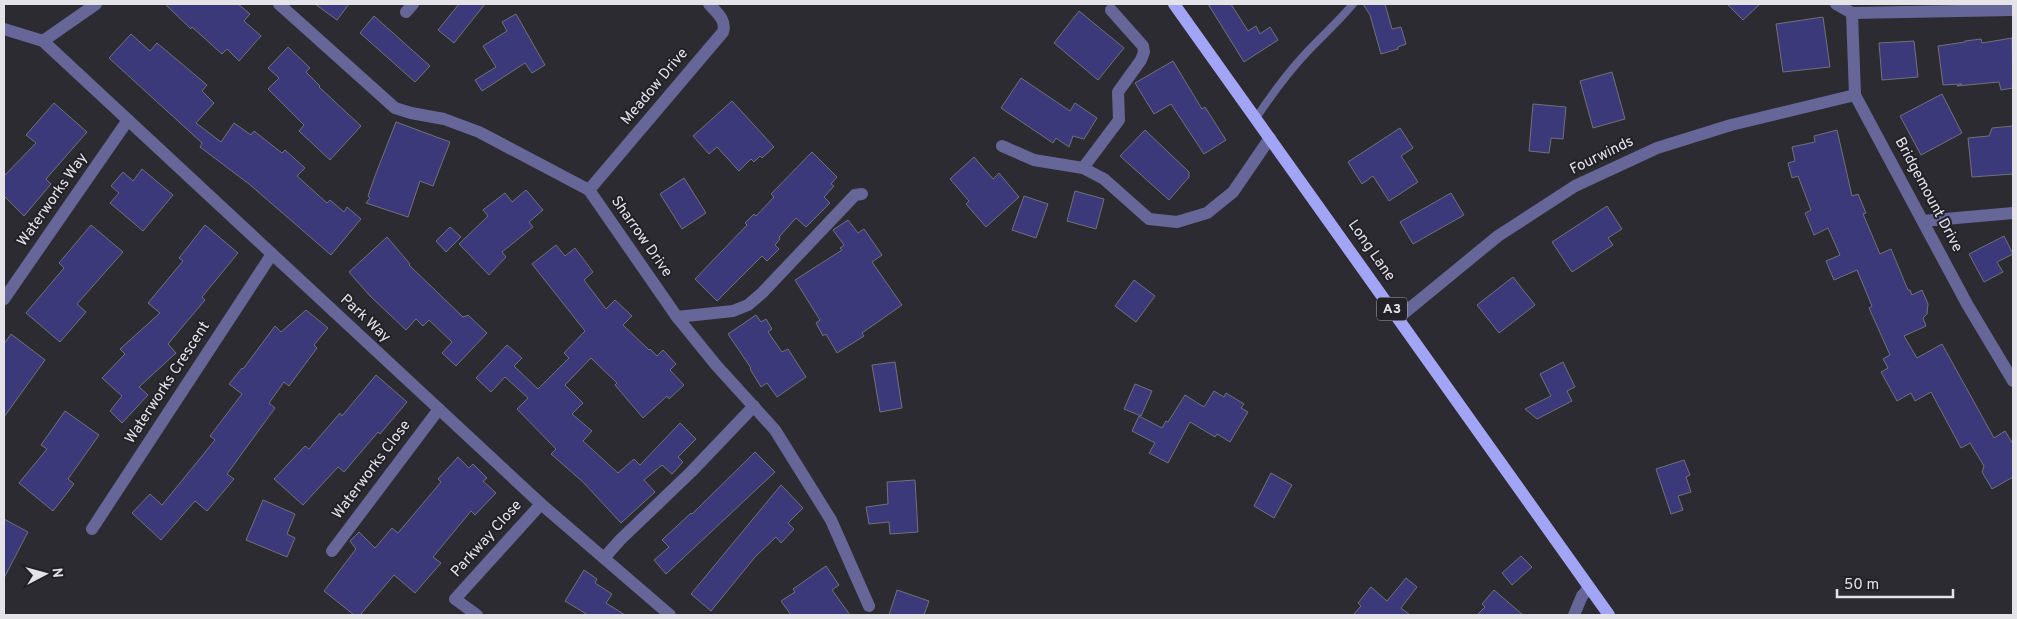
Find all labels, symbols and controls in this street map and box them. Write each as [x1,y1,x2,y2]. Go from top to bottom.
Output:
street label: Meadow Drive [617,45,693,129]
street label: Fourwinds [1567,132,1637,180]
street label: Bridgemount Drive [1890,134,1966,256]
street label: Waterworks Way [14,149,92,251]
street label: Sharrow Drive [606,193,676,281]
street label: Long Lane [1343,217,1399,285]
street label: Park Way [336,291,394,347]
road number: A3 [1377,298,1407,320]
street label: Waterworks Crescent [121,318,215,448]
street label: Waterworks Close [329,417,415,523]
street label: Parkway Close [447,496,527,582]
north arrow [20,549,70,599]
scale bar [1837,566,1953,598]
text: N [47,567,65,579]
text: 50 m [1844,576,1879,595]

